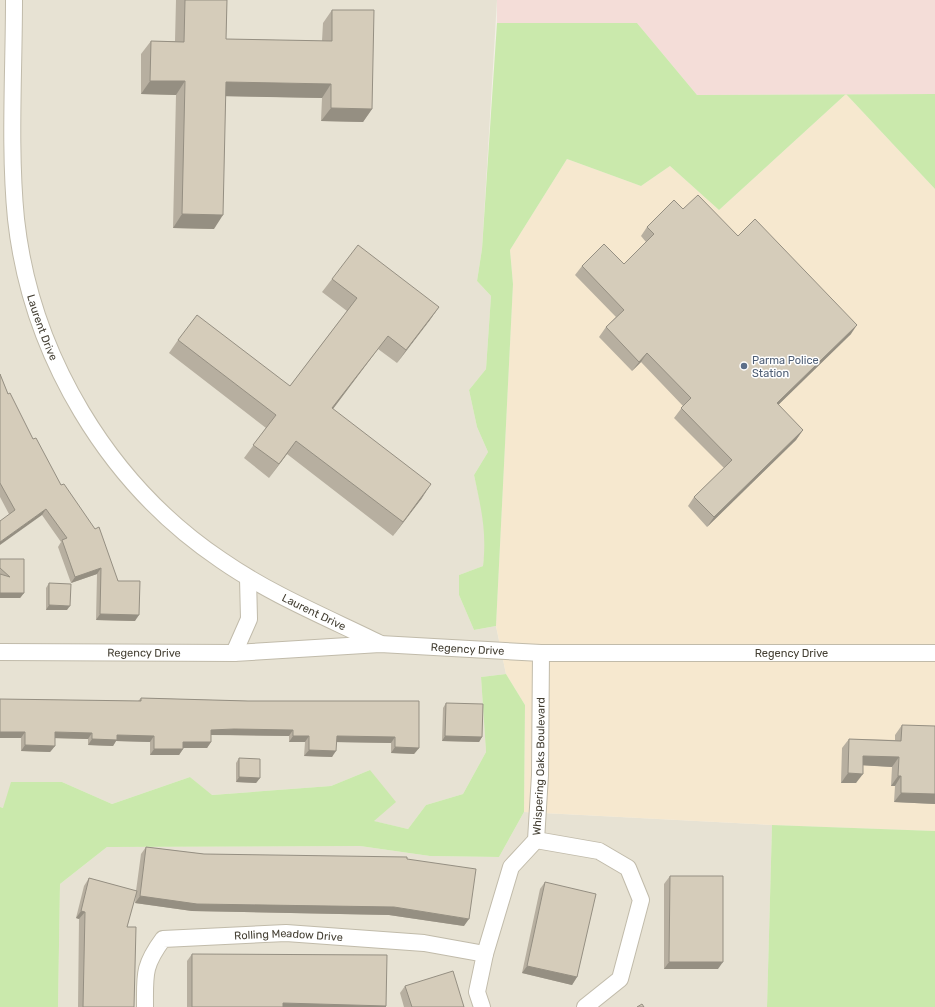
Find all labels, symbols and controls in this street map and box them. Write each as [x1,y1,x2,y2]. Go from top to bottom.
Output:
street label: Laurent Drive [25,293,60,362]
place label: Parma Police Station [752,354,819,380]
marker: Parma Police Station [739,361,749,371]
street label: Laurent Drive [280,591,348,633]
street label: Regency Drive [430,640,505,657]
street label: Regency Drive [107,646,181,659]
street label: Regency Drive [755,647,828,660]
street label: Whispering Oaks Boulevard [530,697,547,836]
street label: Rolling Meadow Drive [234,926,343,944]

